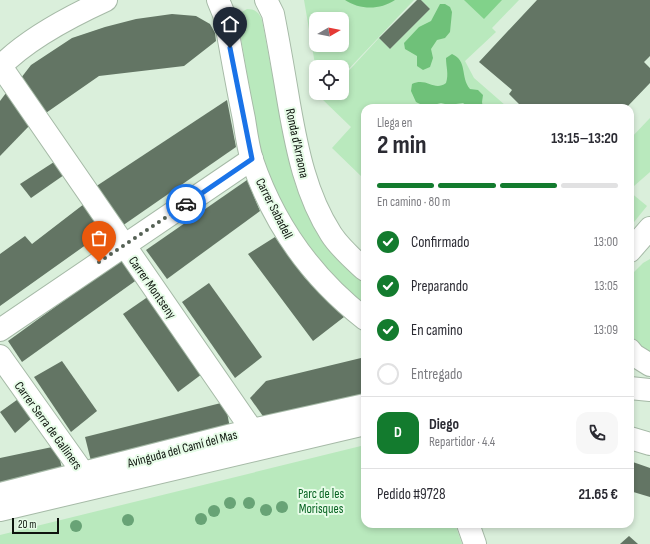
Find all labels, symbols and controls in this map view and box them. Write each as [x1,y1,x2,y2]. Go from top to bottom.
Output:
pin [213,7.0,247,48]
north arrow [309,12,349,52]
map controls [309,12,349,100]
icon: home [219,13,241,35]
button: locate [309,60,349,100]
street label: Ronda d'Arraona [282,107,312,180]
text: Llega en [377,115,412,131]
text: 13:15–13:20 [551,129,618,148]
text: 2 min [377,130,427,161]
street label: Carrer Sabadell [252,176,296,241]
courier [166,184,206,224]
icon: car [175,193,197,215]
text: En camino · 80 m [377,194,450,210]
pin [82,221,116,262]
icon: bag [88,227,110,249]
icon: check [377,231,399,253]
text: Confirmado [411,233,470,252]
text: 13:00 [594,234,618,250]
street label: Carrer Montseny [125,253,180,322]
icon: check [377,275,399,297]
text: Preparando [411,277,468,296]
text: 13:05 [595,278,618,294]
icon: check [377,319,399,341]
text: En camino [411,321,463,340]
text: 13:09 [594,322,618,338]
text: Entregado [411,365,462,384]
street label: Carrer Serra de Galliners [11,378,86,473]
button: phone [576,412,618,454]
text: Diego [429,415,459,434]
text: D [394,423,402,442]
street label: Avinguda del Camí del Mas [125,427,239,472]
text: Repartidor · 4.4 [429,434,495,450]
text: Pedido #9728 [377,485,445,504]
text: 21.65 € [578,485,618,504]
park label: Parc de les Morisques [298,486,344,517]
scale bar [12,516,59,535]
text: 20 m [18,518,36,531]

